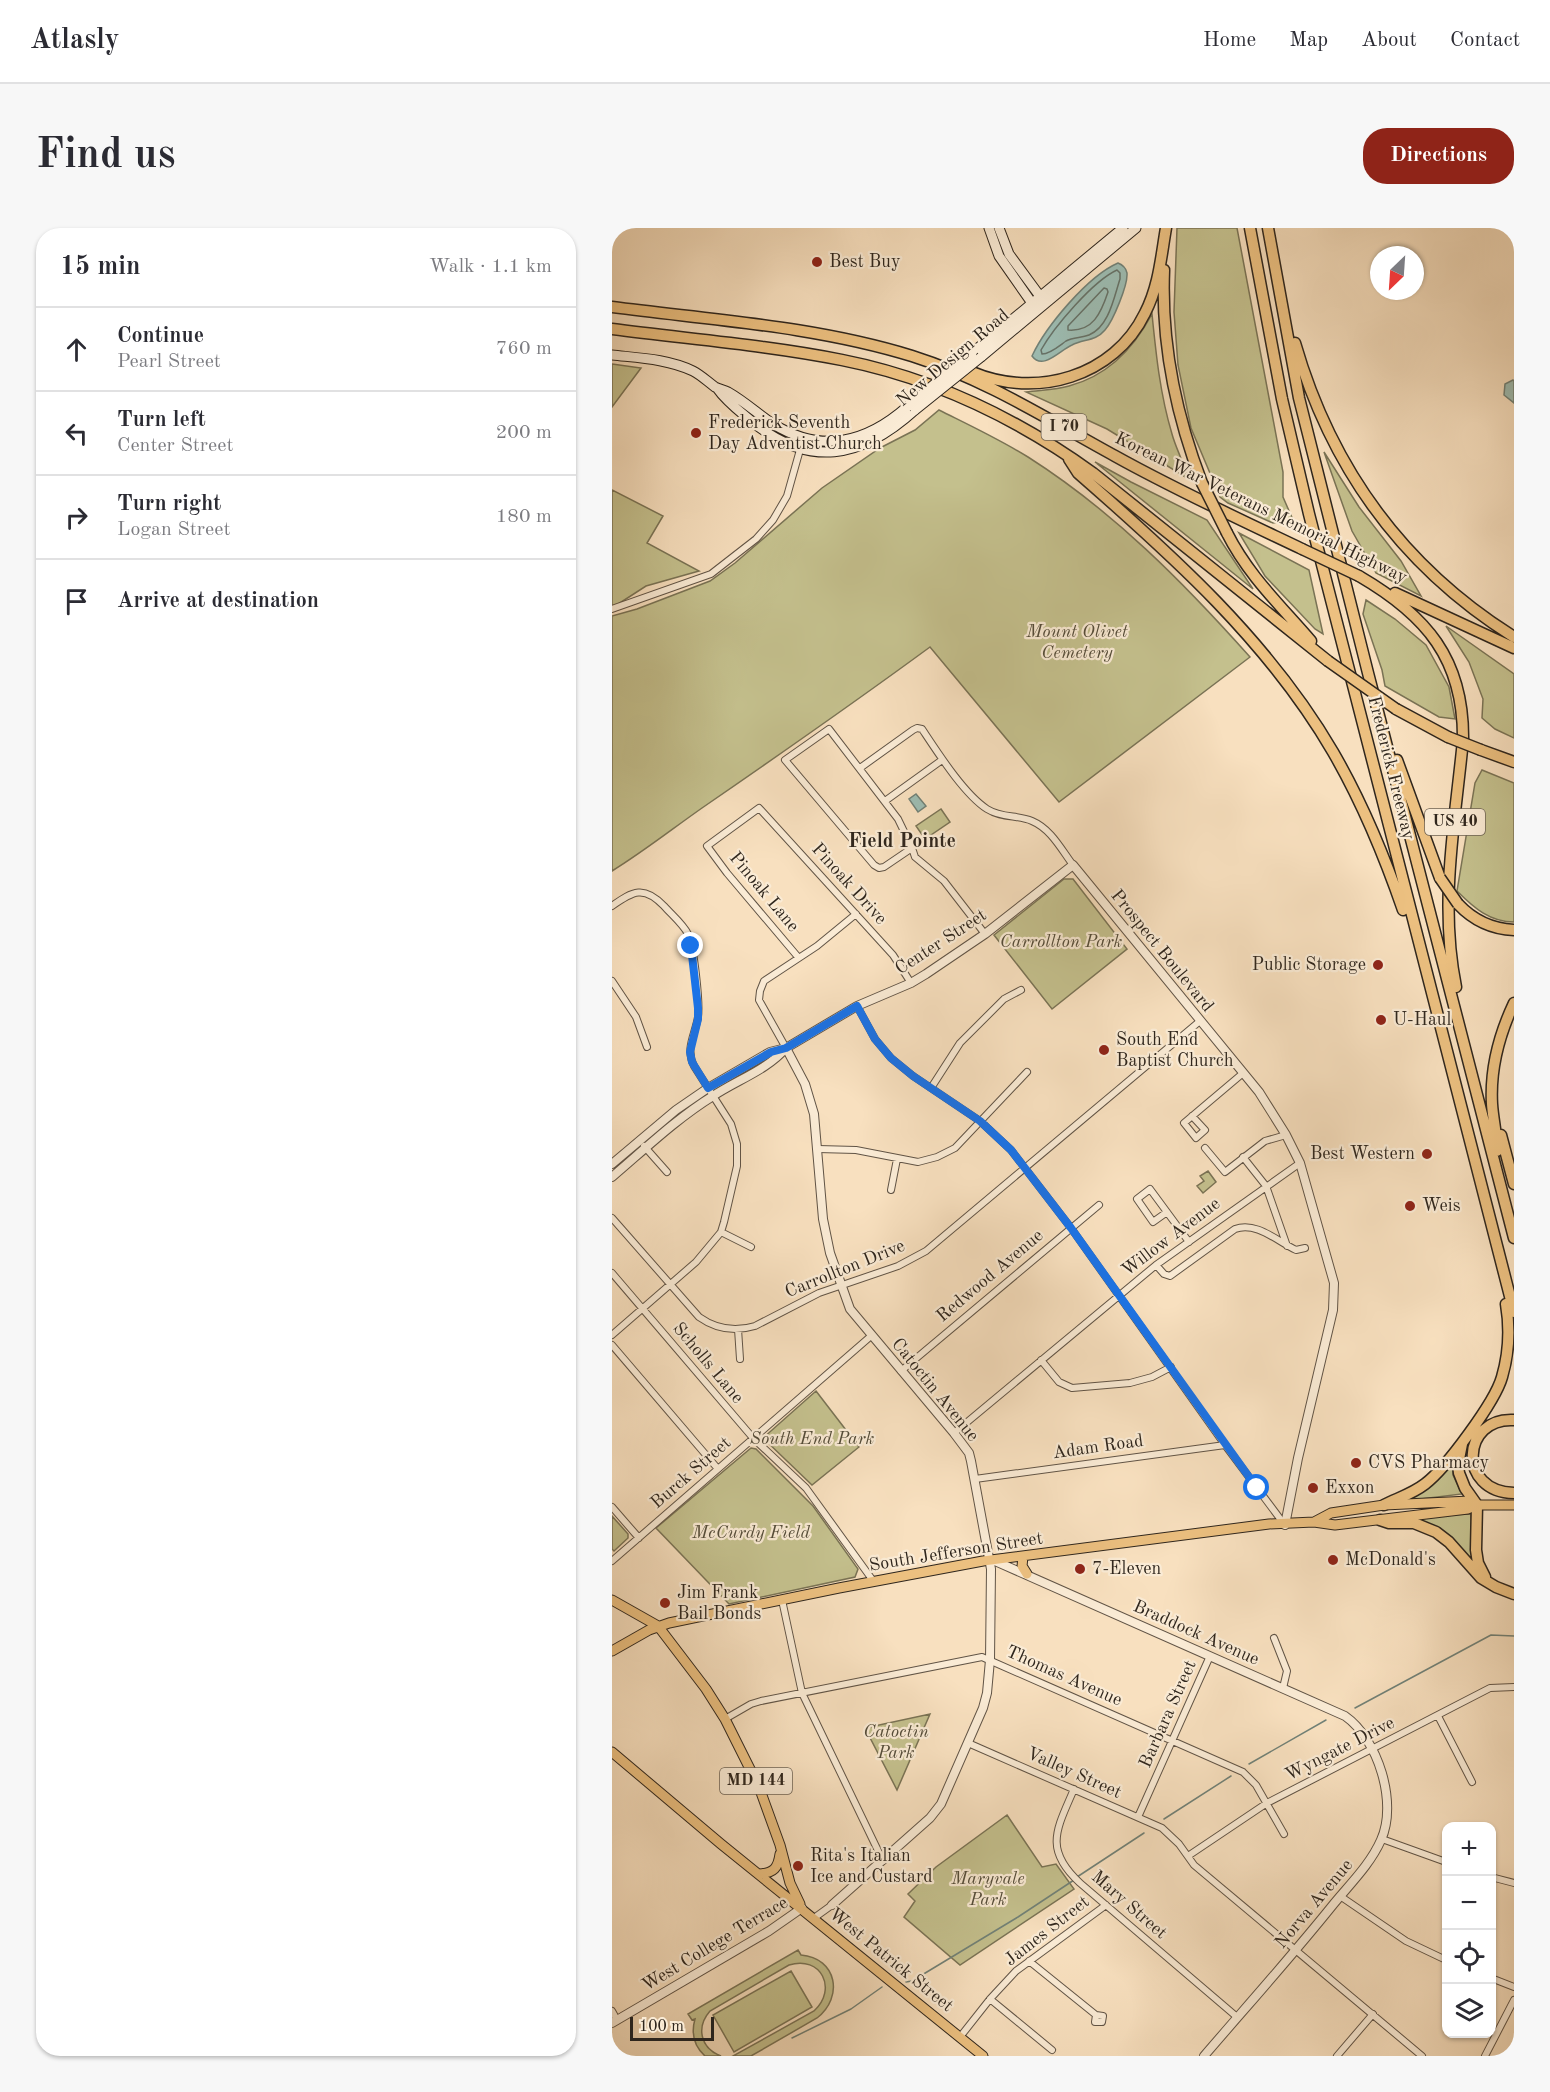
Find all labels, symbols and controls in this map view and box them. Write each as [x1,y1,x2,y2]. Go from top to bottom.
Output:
text: Atlasly [30,27,120,55]
text: Home [1203,30,1256,51]
text: Map [1289,30,1328,51]
text: About [1361,30,1417,51]
text: Contact [1450,30,1520,51]
button: Directions [1363,128,1514,184]
text: Find us [36,135,175,177]
north arrow [1370,246,1424,300]
place label: Best Buy [829,253,901,271]
text: 15 min [60,254,140,280]
marker: Best Buy [810,255,824,269]
text: Walk · 1.1 km [429,257,552,277]
street label: New Design Road [893,306,1013,410]
text: Continue [117,325,204,347]
icon: ahead [60,333,93,366]
text: 760 m [496,339,552,359]
text: Pearl Street [117,352,221,372]
text: Turn left [117,409,206,431]
place label: Frederick Seventh Day Adventist Church [708,414,882,453]
road number: I 70 [1042,414,1086,440]
icon: left [60,417,93,450]
text: 200 m [496,423,552,443]
marker: Frederick Seventh Day Adventist Church [689,426,703,440]
street label: Korean War Veterans Memorial Highway [1112,429,1410,587]
text: Center Street [117,436,233,456]
text: Turn right [117,493,221,515]
icon: right [60,501,93,534]
text: 180 m [496,507,552,527]
text: Logan Street [117,520,230,540]
icon: arrive [60,585,93,618]
text: Arrive at destination [117,590,319,612]
park label: Mount Olivet Cemetery [1025,623,1128,662]
street label: Frederick Freeway [1364,694,1418,842]
road number: US 40 [1425,809,1485,835]
district label: Field Pointe [848,832,956,852]
street label: Pinoak Drive [808,840,890,928]
street label: Pinoak Lane [726,849,802,935]
street label: Prospect Boulevard [1107,886,1217,1016]
street label: Center Street [892,906,990,978]
route end [677,932,703,958]
park label: Carrollton Park [1000,933,1122,951]
place label: Public Storage [1252,956,1366,974]
marker: Public Storage [1371,958,1385,972]
place label: U-Haul [1393,1011,1451,1029]
marker: U-Haul [1374,1013,1388,1027]
place label: South End Baptist Church [1116,1031,1234,1070]
marker: South End Baptist Church [1097,1043,1111,1057]
place label: Best Western [1310,1145,1415,1163]
marker: Best Western [1420,1147,1434,1161]
street label: Willow Avenue [1119,1194,1223,1280]
place label: Weis [1422,1197,1461,1215]
marker: Weis [1403,1199,1417,1213]
street label: Redwood Avenue [933,1226,1047,1326]
street label: Carrollton Drive [782,1237,908,1301]
street label: Scholls Lane [669,1319,747,1407]
street label: Catoctin Avenue [888,1335,982,1445]
park label: South End Park [750,1430,874,1448]
street label: Adam Road [1051,1432,1145,1462]
street label: Burck Street [648,1434,734,1512]
place label: CVS Pharmacy [1368,1454,1489,1472]
marker: CVS Pharmacy [1349,1456,1363,1470]
route start [1243,1474,1269,1500]
place label: Exxon [1325,1479,1375,1497]
marker: Exxon [1306,1481,1320,1495]
park label: McCurdy Field [691,1524,810,1542]
street label: South Jefferson Street [868,1529,1044,1575]
place label: McDonald's [1345,1551,1436,1569]
marker: McDonald's [1326,1553,1340,1567]
place label: 7-Eleven [1092,1560,1162,1578]
marker: 7-Eleven [1073,1562,1087,1576]
place label: Jim Frank Bail Bonds [677,1584,762,1623]
marker: Jim Frank Bail Bonds [658,1596,672,1610]
street label: Braddock Avenue [1130,1597,1262,1669]
street label: Thomas Avenue [1003,1642,1125,1710]
street label: Barbara Street [1136,1657,1200,1771]
street label: Wyngate Drive [1282,1714,1398,1784]
park label: Catoctin Park [863,1723,929,1762]
street label: Valley Street [1024,1744,1124,1802]
road number: MD 144 [720,1768,792,1794]
map controls [1442,1822,1496,2038]
button: + [1442,1822,1496,1876]
place label: Rita's Italian Ice and Custard [810,1847,933,1886]
street label: Norva Avenue [1272,1856,1356,1952]
marker: Rita's Italian Ice and Custard [791,1859,805,1873]
street label: Mary Street [1088,1867,1170,1943]
park label: Maryvale Park [950,1870,1025,1909]
button: − [1442,1876,1496,1930]
street label: West College Terrace [639,1893,791,1995]
street label: James Street [1001,1893,1093,1969]
street label: West Patrick Street [826,1905,956,2015]
button: locate [1442,1930,1496,1984]
button: layers [1442,1984,1496,2038]
scale bar [630,2014,714,2042]
text: 100 m [639,2019,684,2035]

